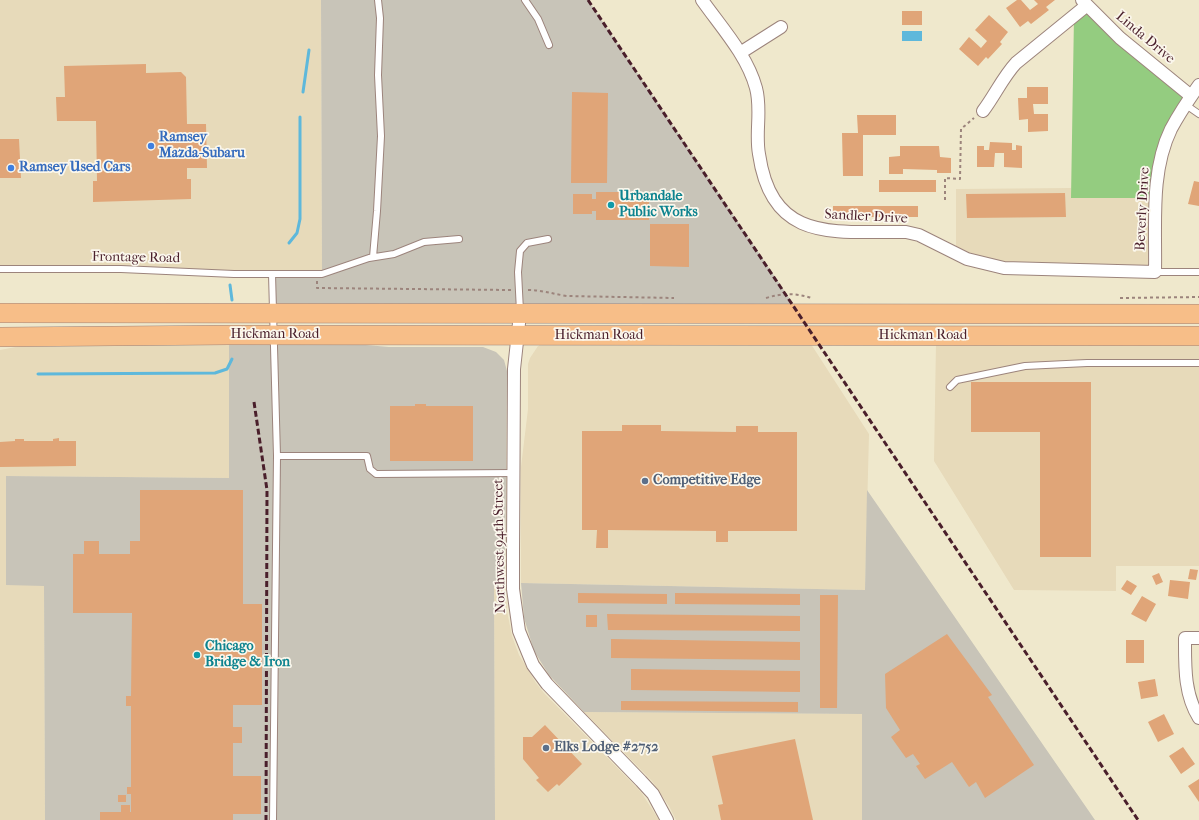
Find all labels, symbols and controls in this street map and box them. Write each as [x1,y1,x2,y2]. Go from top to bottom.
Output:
street label: Linda Drive [1112,8,1178,68]
place label: Ramsey Mazda-Subaru [159,130,245,162]
marker: Ramsey Mazda-Subaru [146,141,156,151]
place label: Ramsey Used Cars [19,160,130,176]
marker: Ramsey Used Cars [6,163,16,173]
street label: Beverly Drive [1132,167,1154,251]
place label: Urbandale Public Works [619,189,698,222]
marker: Urbandale Public Works [606,200,616,210]
street label: Sandler Drive [824,206,908,228]
street label: Frontage Road [92,249,180,267]
street label: Hickman Road [231,327,319,343]
street label: Hickman Road [555,328,643,344]
street label: Hickman Road [879,328,967,344]
place label: Competitive Edge [653,473,761,489]
marker: Competitive Edge [640,476,650,486]
street label: Northwest 94th Street [490,479,510,613]
place label: Chicago Bridge & Iron [205,639,290,672]
marker: Chicago Bridge & Iron [192,650,202,660]
place label: Elks Lodge #2752 [554,740,658,756]
marker: Elks Lodge #2752 [541,743,551,753]

